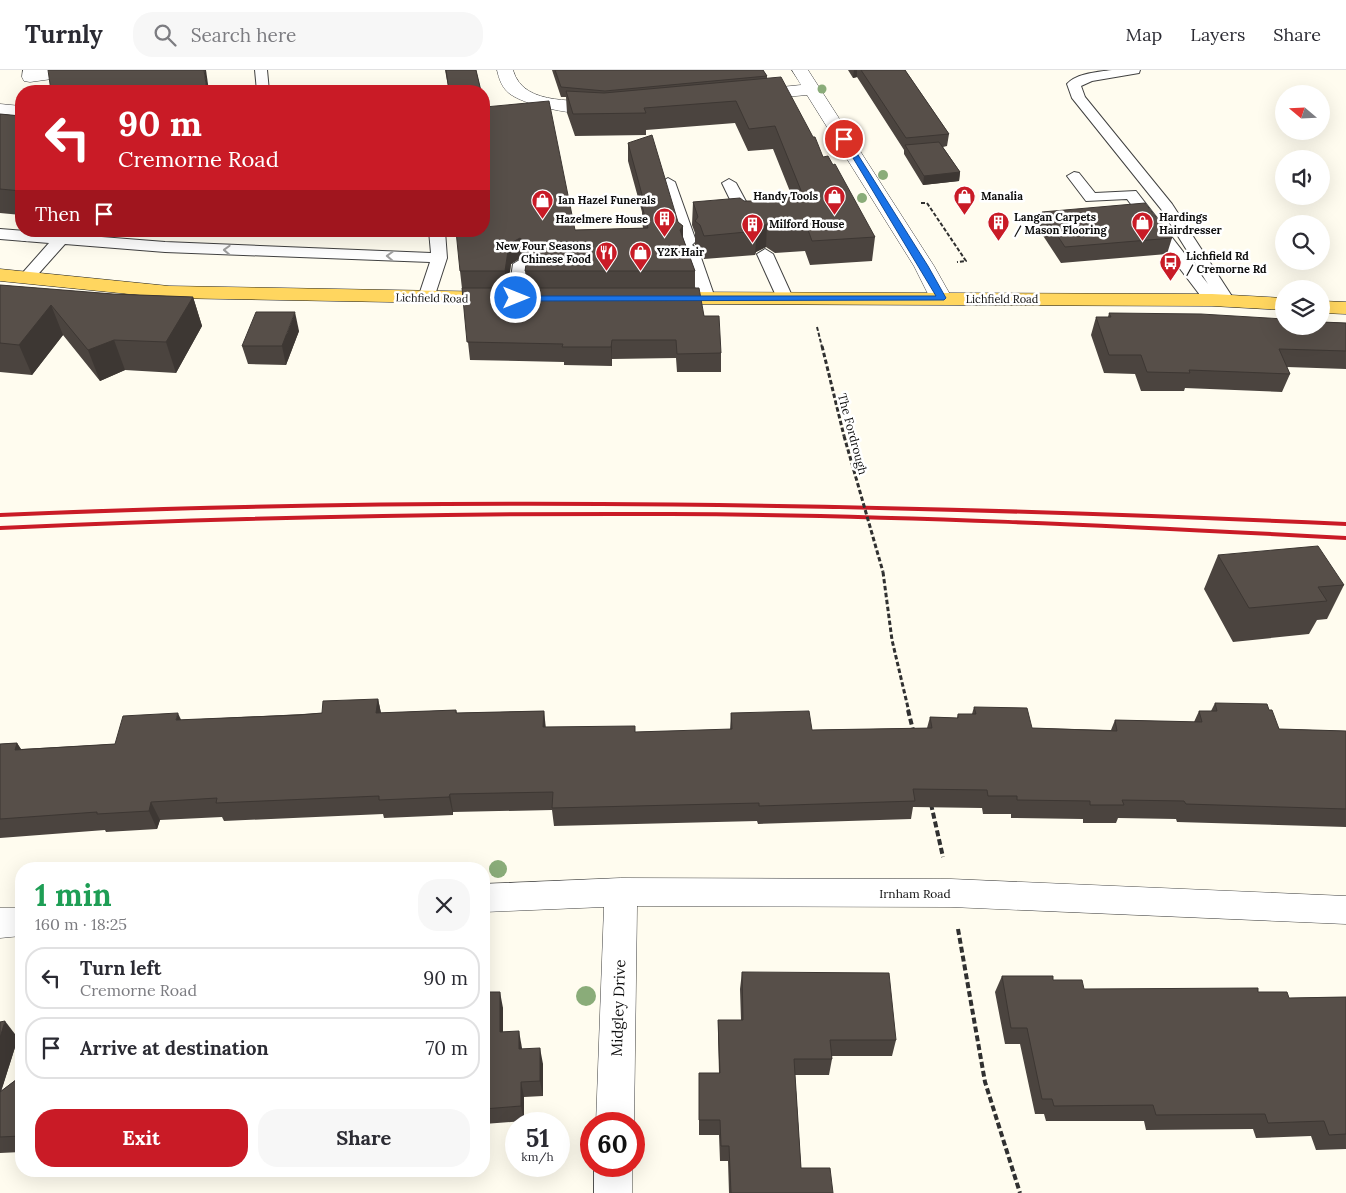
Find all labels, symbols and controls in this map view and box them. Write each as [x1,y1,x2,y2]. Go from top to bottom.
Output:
search box [133,12,483,57]
text: Turnly [25,19,103,50]
icon: search [151,21,179,49]
text: Search here [191,23,296,47]
text: Map [1126,23,1162,46]
text: Layers [1190,23,1245,46]
text: Share [1273,23,1321,46]
north arrow [1275,85,1330,140]
map controls [1275,85,1330,335]
text: 90 m [118,101,202,146]
icon: left [35,105,100,170]
pin [823,118,865,160]
icon: arrive [830,125,858,153]
text: Cremorne Road [118,145,279,173]
button: sound [1275,150,1330,205]
shop icon: Handy Tools [822,184,846,215]
shop icon: Manalia [953,184,977,215]
shop icon: Ian Hazel Funerals [530,188,554,219]
place label: Handy Tools [753,189,818,203]
place label: Manalia [981,189,1023,203]
place label: Ian Hazel Funerals [558,193,656,207]
icon: arrive [90,200,118,228]
text: Then [35,202,80,226]
building icon: Hazelmere House [652,207,676,238]
place label: Langan Carpets / Mason Flooring [1014,210,1108,238]
place label: Hardings Hairdresser [1159,210,1223,237]
building icon: Langan Carpets / Mason Flooring [986,211,1010,242]
shop icon: Hardings Hairdresser [1131,211,1155,242]
place label: Hazelmere House [556,212,648,226]
building icon: Milford House [741,212,765,243]
button: search [1275,215,1330,270]
place label: Milford House [769,217,844,231]
place label: New Four Seasons Chinese Food [496,239,591,266]
restaurant icon: New Four Seasons Chinese Food [595,240,619,271]
shop icon: Y2K Hair [629,240,653,271]
one-way arrow [223,244,231,255]
place label: Y2K Hair [657,245,705,259]
place label: Lichfield Rd / Cremorne Rd [1186,249,1267,277]
bus stop icon: Lichfield Rd / Cremorne Rd [1158,250,1182,281]
one-way arrow [386,251,394,262]
position arrow [489,271,541,323]
button: layers [1275,280,1330,335]
street label: Lichfield Road [396,290,469,306]
street label: Lichfield Road [966,292,1039,306]
street label: The Fordrough [835,392,871,476]
text: 1 min [35,876,112,914]
button: close [418,879,470,931]
street label: Irnham Road [879,886,951,901]
text: 160 m · 18:25 [35,914,127,934]
text: Turn left [80,956,161,980]
street label: Midgley Drive [607,959,629,1057]
icon: left [37,964,65,992]
text: 90 m [423,966,468,990]
text: Cremorne Road [80,980,197,1000]
icon: arrive [37,1034,65,1062]
text: Arrive at destination [80,1036,269,1060]
text: 70 m [425,1036,468,1060]
button: Exit [35,1109,248,1167]
button: Share [258,1109,470,1167]
speed limit sign: 60 [580,1112,645,1177]
text: 51 [526,1122,549,1154]
text: km/h [521,1149,554,1164]

